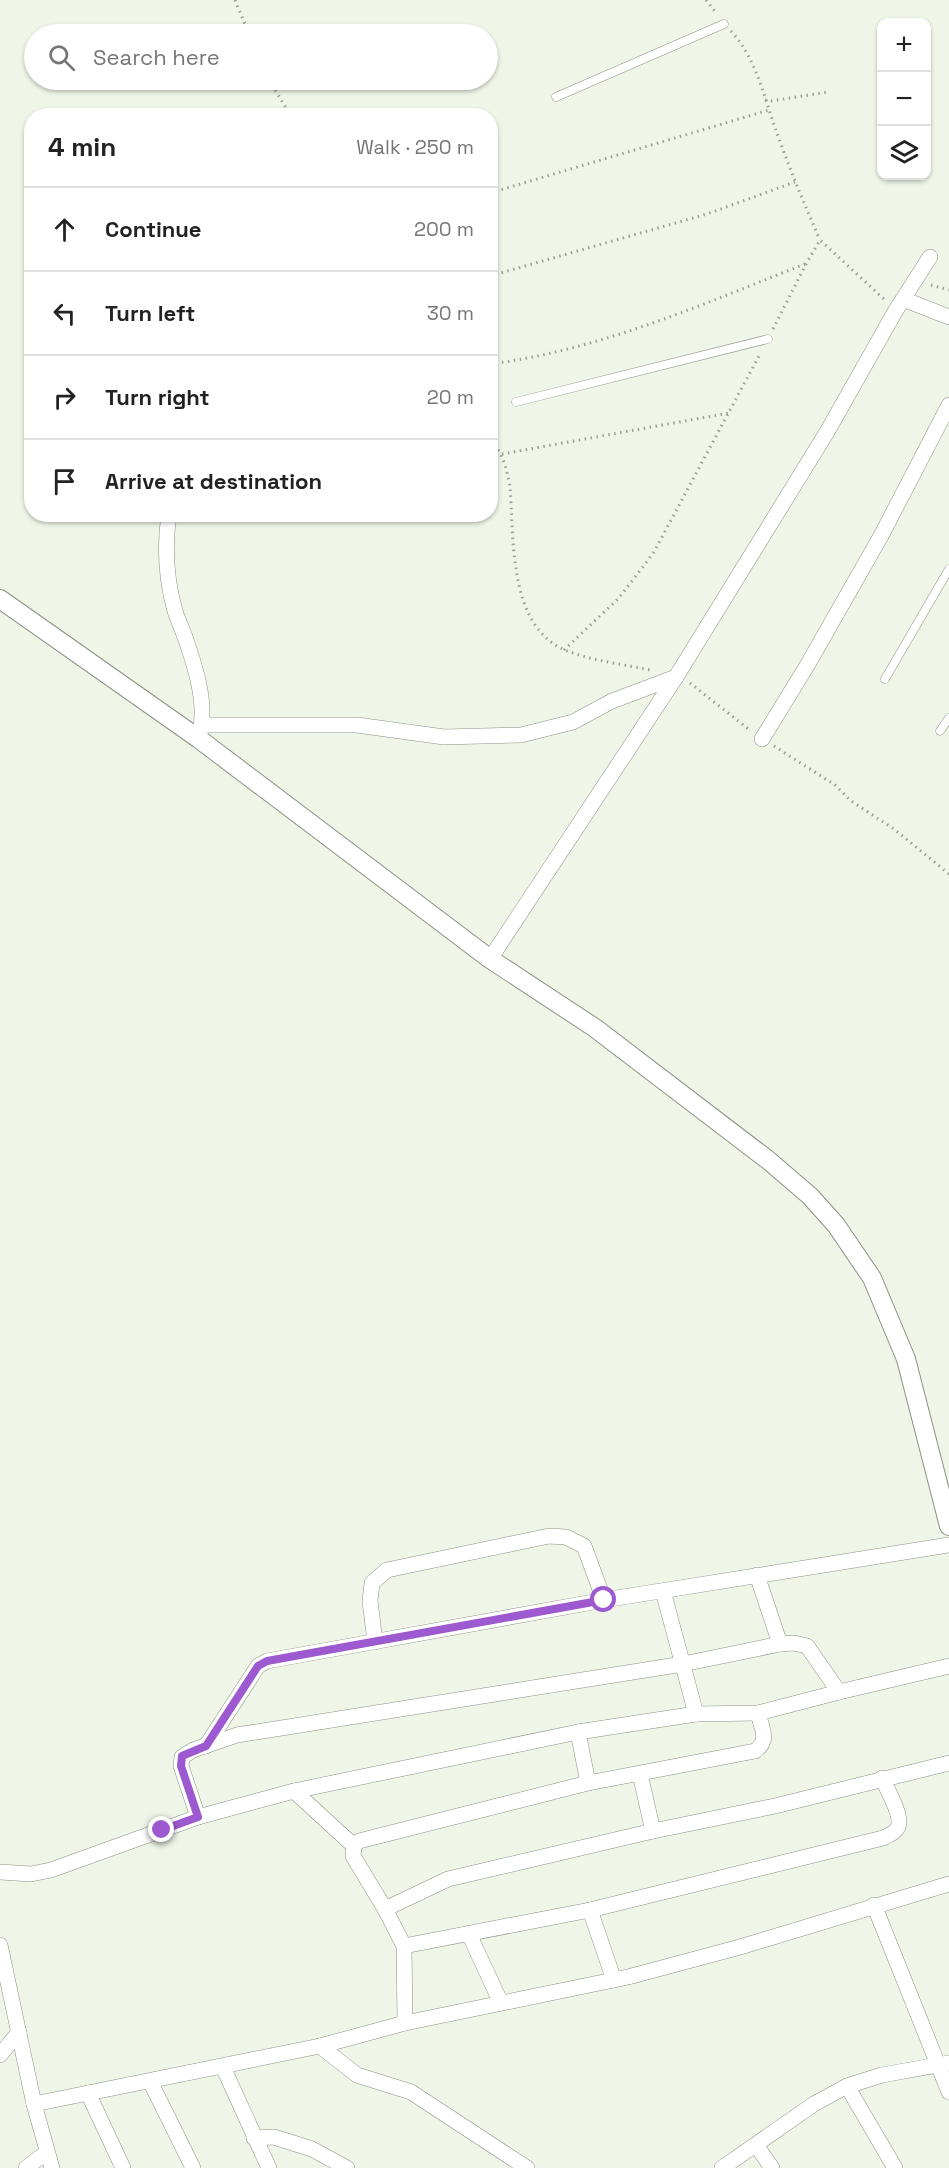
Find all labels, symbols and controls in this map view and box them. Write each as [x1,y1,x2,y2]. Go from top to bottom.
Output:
map controls [877,18,931,180]
button: + [877,18,931,72]
search box [24,24,498,90]
icon: search [45,41,78,74]
text: Search here [93,43,220,71]
button: − [877,72,931,126]
button: layers [877,126,931,180]
text: 4 min [48,130,116,164]
text: Walk · 250 m [356,134,474,160]
icon: ahead [48,213,81,246]
text: Continue [105,215,201,243]
text: 200 m [414,216,474,242]
icon: left [48,297,81,330]
text: Turn left [105,299,195,327]
text: 30 m [427,300,474,326]
icon: right [48,381,81,414]
text: Turn right [105,383,210,411]
text: 20 m [427,384,474,410]
icon: arrive [48,465,81,498]
text: Arrive at destination [105,467,322,495]
route start [590,1586,616,1612]
route end [148,1816,174,1842]

